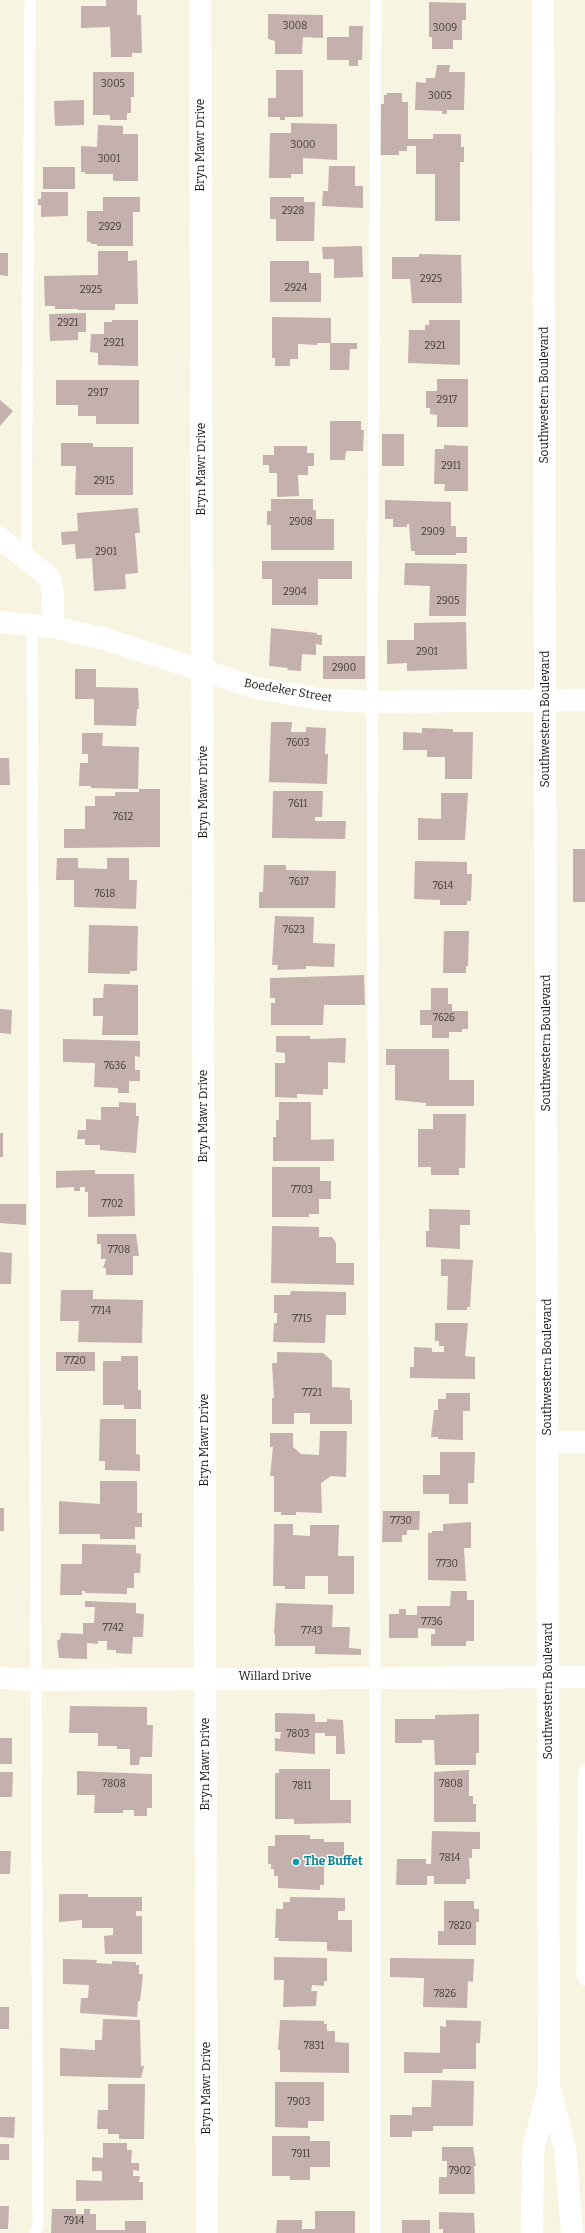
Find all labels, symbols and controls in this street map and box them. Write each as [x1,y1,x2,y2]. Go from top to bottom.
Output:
house number: 3008 [283,20,307,32]
house number: 3009 [433,22,457,34]
house number: 3005 [101,78,125,90]
house number: 3005 [428,90,452,102]
street label: Bryn Mawr Drive [194,99,208,191]
house number: 3000 [291,139,315,151]
house number: 3001 [98,153,120,165]
house number: 2928 [282,205,304,217]
house number: 2929 [99,221,121,233]
house number: 2925 [420,273,442,285]
house number: 2924 [285,282,307,294]
house number: 2925 [80,284,102,296]
house number: 2921 [58,317,78,329]
street label: Southwestern Boulevard [538,327,552,463]
house number: 2921 [104,337,124,349]
house number: 2921 [425,340,445,352]
house number: 2917 [88,387,108,399]
house number: 2917 [437,394,457,406]
street label: Bryn Mawr Drive [195,423,209,515]
house number: 2911 [441,460,461,472]
house number: 2915 [94,475,114,487]
house number: 2908 [289,516,313,528]
house number: 2909 [421,526,445,538]
house number: 2901 [95,546,117,558]
house number: 2904 [283,586,307,598]
house number: 2905 [436,595,460,607]
house number: 2901 [416,646,438,658]
street label: Southwestern Boulevard [539,651,553,787]
house number: 2900 [332,662,356,674]
street label: Boedeker Street [243,676,333,706]
house number: 7603 [287,737,309,749]
street label: Bryn Mawr Drive [197,746,211,838]
house number: 7611 [289,798,307,810]
house number: 7612 [113,811,133,823]
house number: 7617 [289,876,309,888]
house number: 7614 [433,880,453,892]
house number: 7618 [95,888,115,900]
house number: 7623 [283,924,305,936]
street label: Southwestern Boulevard [540,975,554,1111]
house number: 7626 [433,1012,455,1024]
house number: 7636 [104,1060,126,1072]
street label: Bryn Mawr Drive [197,1070,211,1162]
house number: 7703 [291,1184,313,1196]
house number: 7702 [101,1198,123,1210]
house number: 7708 [108,1244,130,1256]
street label: Southwestern Boulevard [541,1299,555,1435]
house number: 7714 [91,1305,111,1317]
house number: 7715 [292,1313,312,1325]
house number: 7720 [64,1355,86,1367]
house number: 7721 [302,1387,322,1399]
street label: Bryn Mawr Drive [198,1394,212,1486]
house number: 7730 [390,1515,412,1527]
house number: 7730 [436,1558,458,1570]
house number: 7736 [421,1616,443,1628]
house number: 7742 [102,1622,124,1634]
street label: Southwestern Boulevard [542,1623,556,1759]
house number: 7743 [301,1625,323,1637]
street label: Willard Drive [239,1670,311,1684]
street label: Bryn Mawr Drive [199,1718,213,1810]
house number: 7803 [287,1728,309,1740]
house number: 7808 [102,1778,126,1790]
house number: 7808 [439,1778,463,1790]
house number: 7811 [293,1780,311,1792]
house number: 7814 [440,1852,460,1864]
place label: The Buffet [304,1855,363,1869]
marker: The Buffet [291,1857,301,1867]
house number: 7820 [449,1920,471,1932]
house number: 7826 [434,1988,456,2000]
house number: 7831 [304,2040,324,2052]
street label: Bryn Mawr Drive [200,2042,214,2134]
house number: 7903 [288,2096,310,2108]
house number: 7911 [292,2148,310,2160]
house number: 7902 [449,2165,471,2177]
house number: 7914 [64,2215,84,2227]

